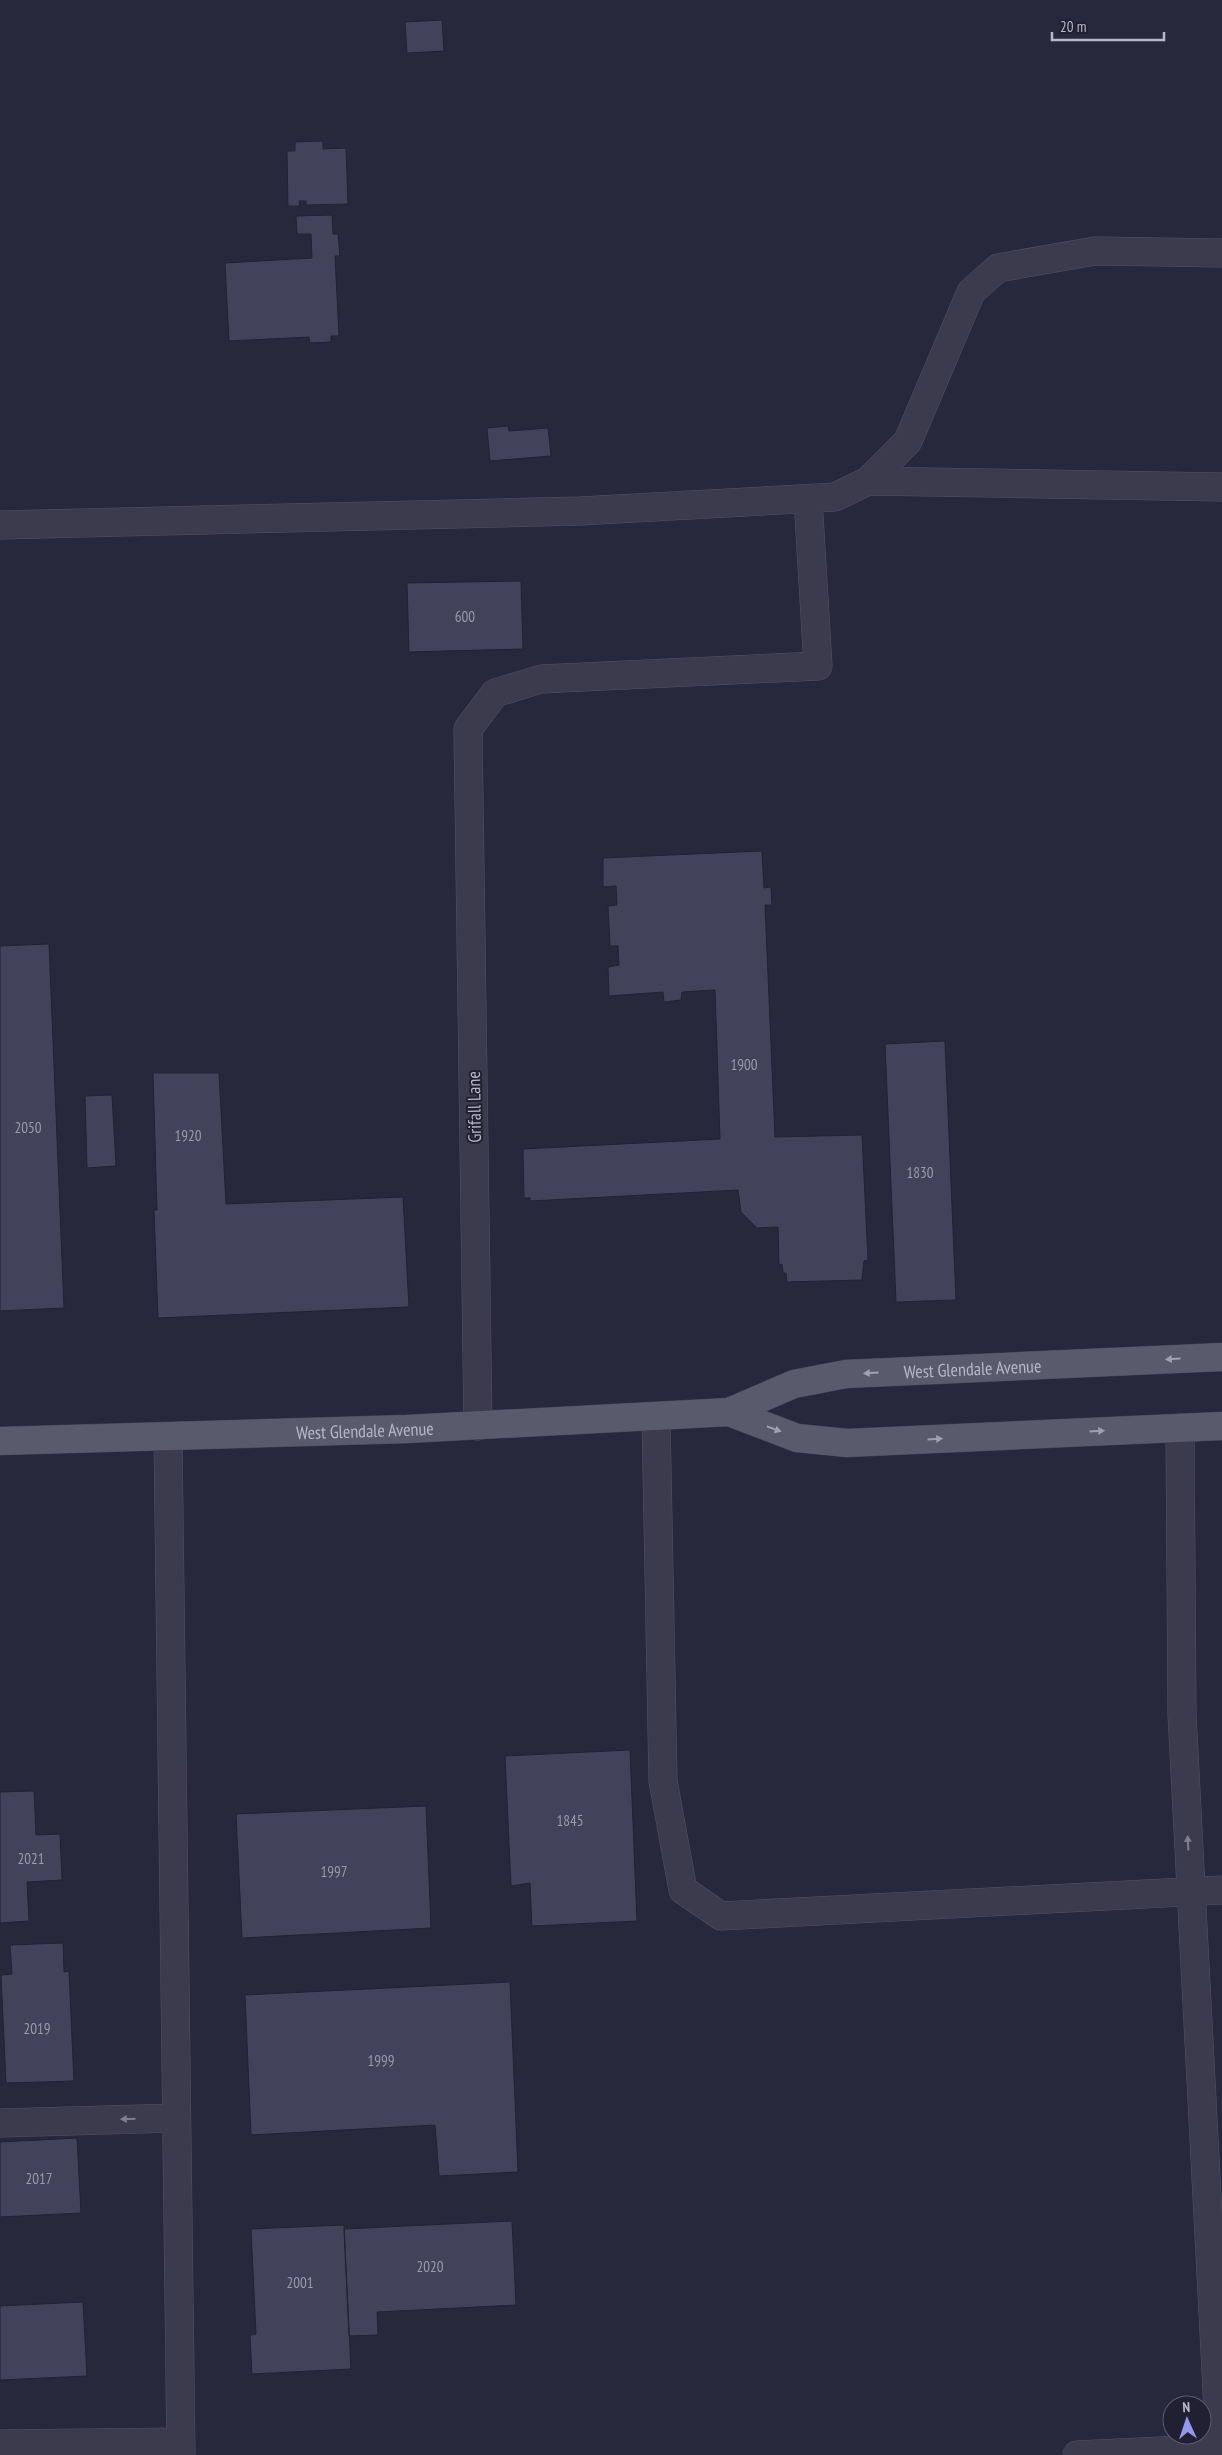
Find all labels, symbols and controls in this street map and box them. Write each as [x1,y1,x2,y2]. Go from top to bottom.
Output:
scale bar [1052,10,1164,42]
text: 20 m [1060,17,1086,36]
house number: 600 [455,607,475,626]
house number: 1900 [730,1055,758,1074]
street label: Grifall Lane [462,1071,486,1143]
house number: 2050 [14,1118,42,1137]
house number: 1920 [174,1126,202,1145]
house number: 1830 [906,1163,934,1182]
street label: West Glendale Avenue [903,1354,1042,1383]
one-way arrow [1165,1356,1181,1364]
one-way arrow [863,1370,879,1378]
street label: West Glendale Avenue [296,1416,434,1444]
one-way arrow [767,1426,782,1433]
one-way arrow [1090,1427,1106,1435]
one-way arrow [927,1434,943,1442]
house number: 1845 [556,1811,584,1830]
one-way arrow [1184,1835,1192,1851]
house number: 2021 [17,1849,45,1868]
house number: 1997 [320,1862,348,1881]
house number: 2019 [23,2019,51,2038]
house number: 1999 [367,2051,395,2070]
one-way arrow [119,2115,135,2123]
house number: 2017 [25,2169,53,2188]
house number: 2020 [416,2257,444,2276]
house number: 2001 [286,2273,314,2292]
north arrow [1162,2395,1212,2445]
text: N [1182,2398,1191,2416]

